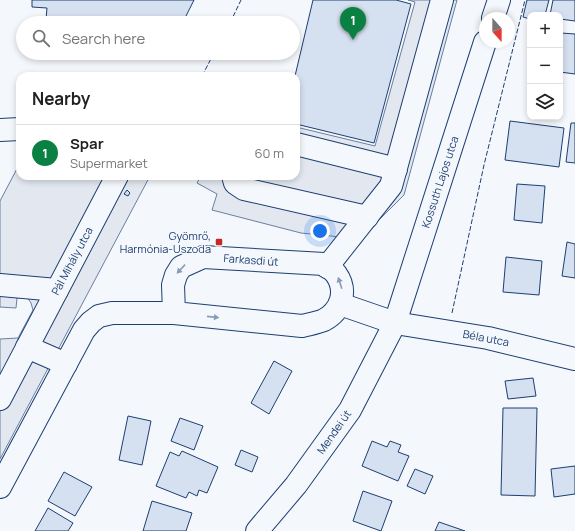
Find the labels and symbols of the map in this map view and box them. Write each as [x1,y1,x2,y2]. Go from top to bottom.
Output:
pin: 1 [340,7,366,40]
north arrow [479,12,515,48]
street label: Kossuth Lajos utca [418,134,461,230]
your location [310,221,330,241]
street label: Pál Mihály utca [47,224,96,297]
place label: Gyömrő, Harmónia-Uszoda [120,228,211,256]
marker: Gyömrő, Harmónia-Uszoda [214,237,224,247]
street label: Farkasdi út [223,250,279,269]
one-way arrow [176,264,185,274]
one-way arrow [336,277,342,289]
one-way arrow [207,313,219,320]
street label: Béla utca [462,326,511,349]
street label: Mendei út [313,407,354,457]

